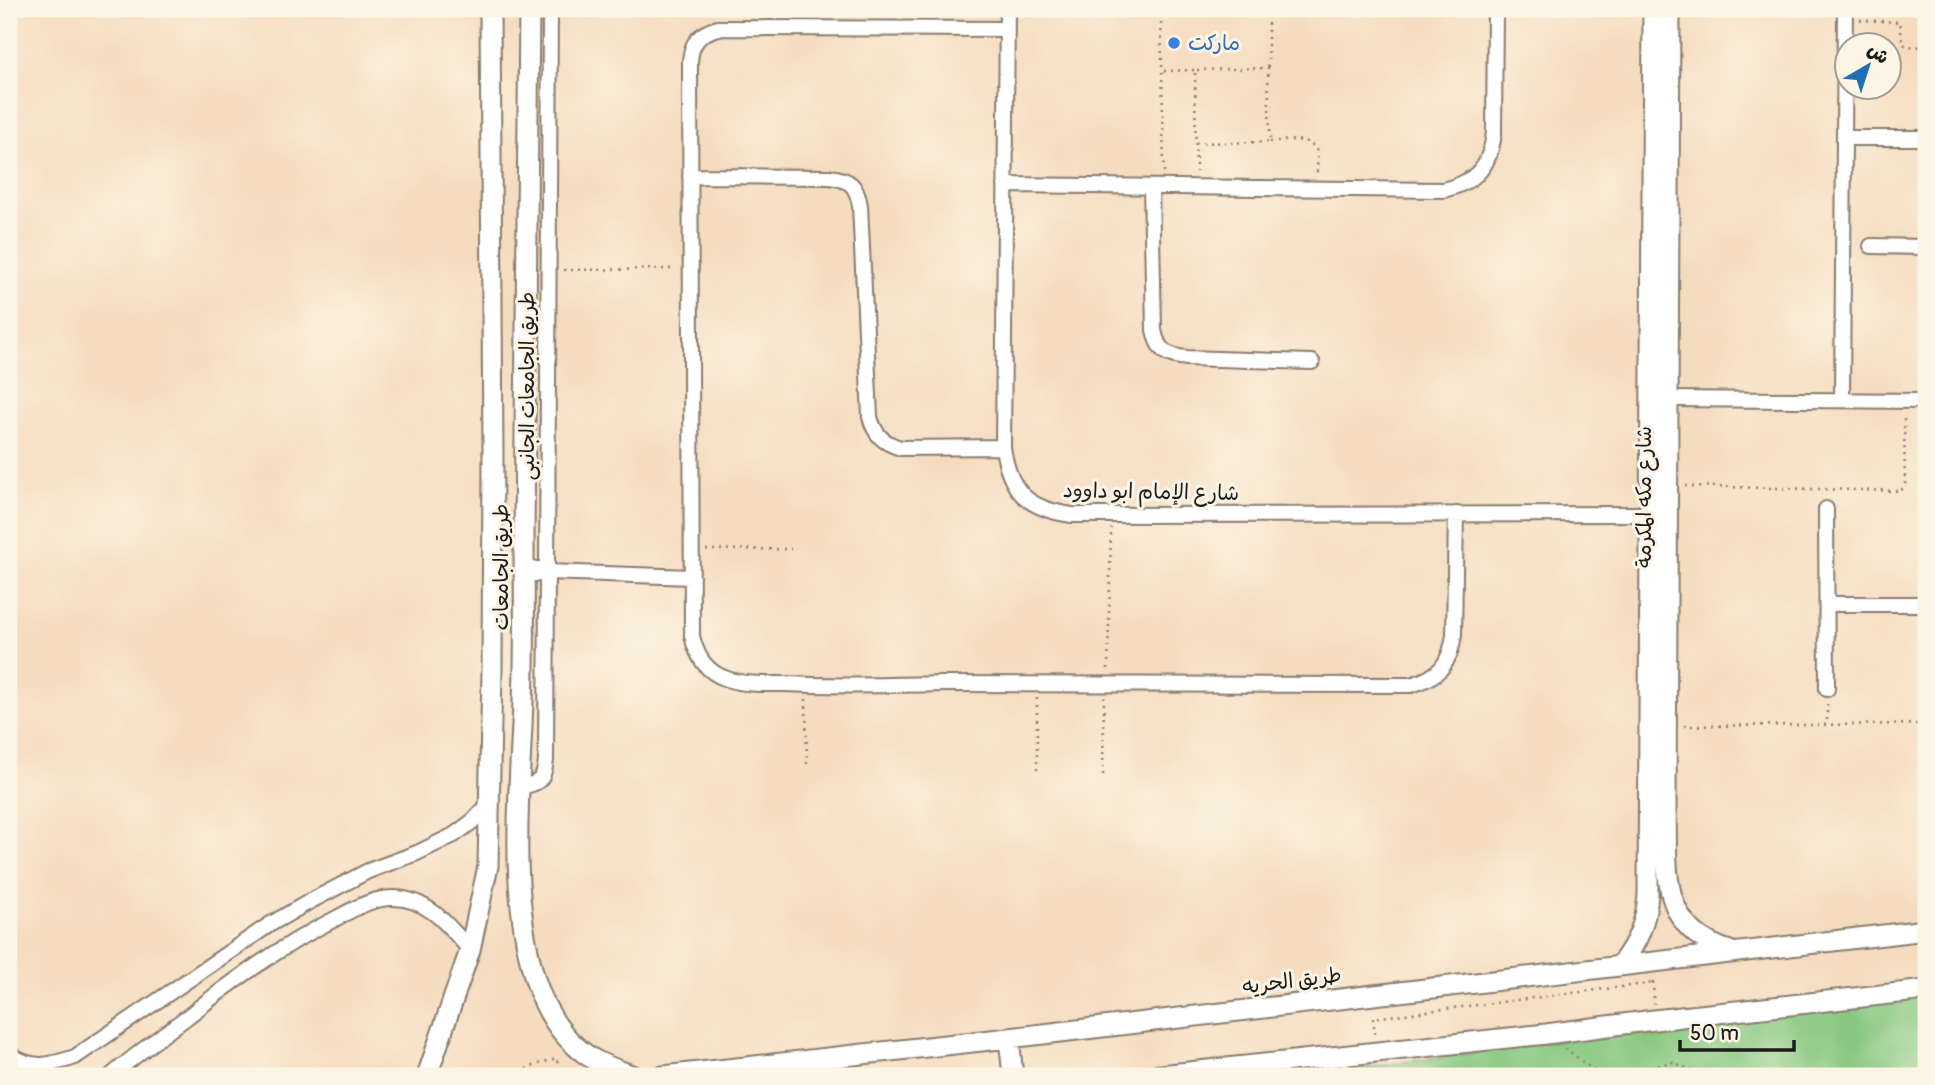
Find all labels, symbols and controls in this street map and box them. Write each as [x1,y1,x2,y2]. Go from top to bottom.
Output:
place label: ماركت [1188,30,1240,57]
north arrow [1834,32,1904,102]
marker: ماركت [1166,35,1182,51]
text: ش [1862,38,1894,70]
street label: طريق الجامعات الجانبى [514,292,541,480]
street label: شارع مكه المكرمة [1631,426,1659,568]
street label: شارع الإمام ابو داوود [1063,477,1239,509]
street label: طريق الجامعات [488,504,515,630]
street label: طريق الحريه [1241,962,1343,1000]
scale bar [1680,1008,1793,1052]
text: 50 m [1690,1020,1739,1047]

